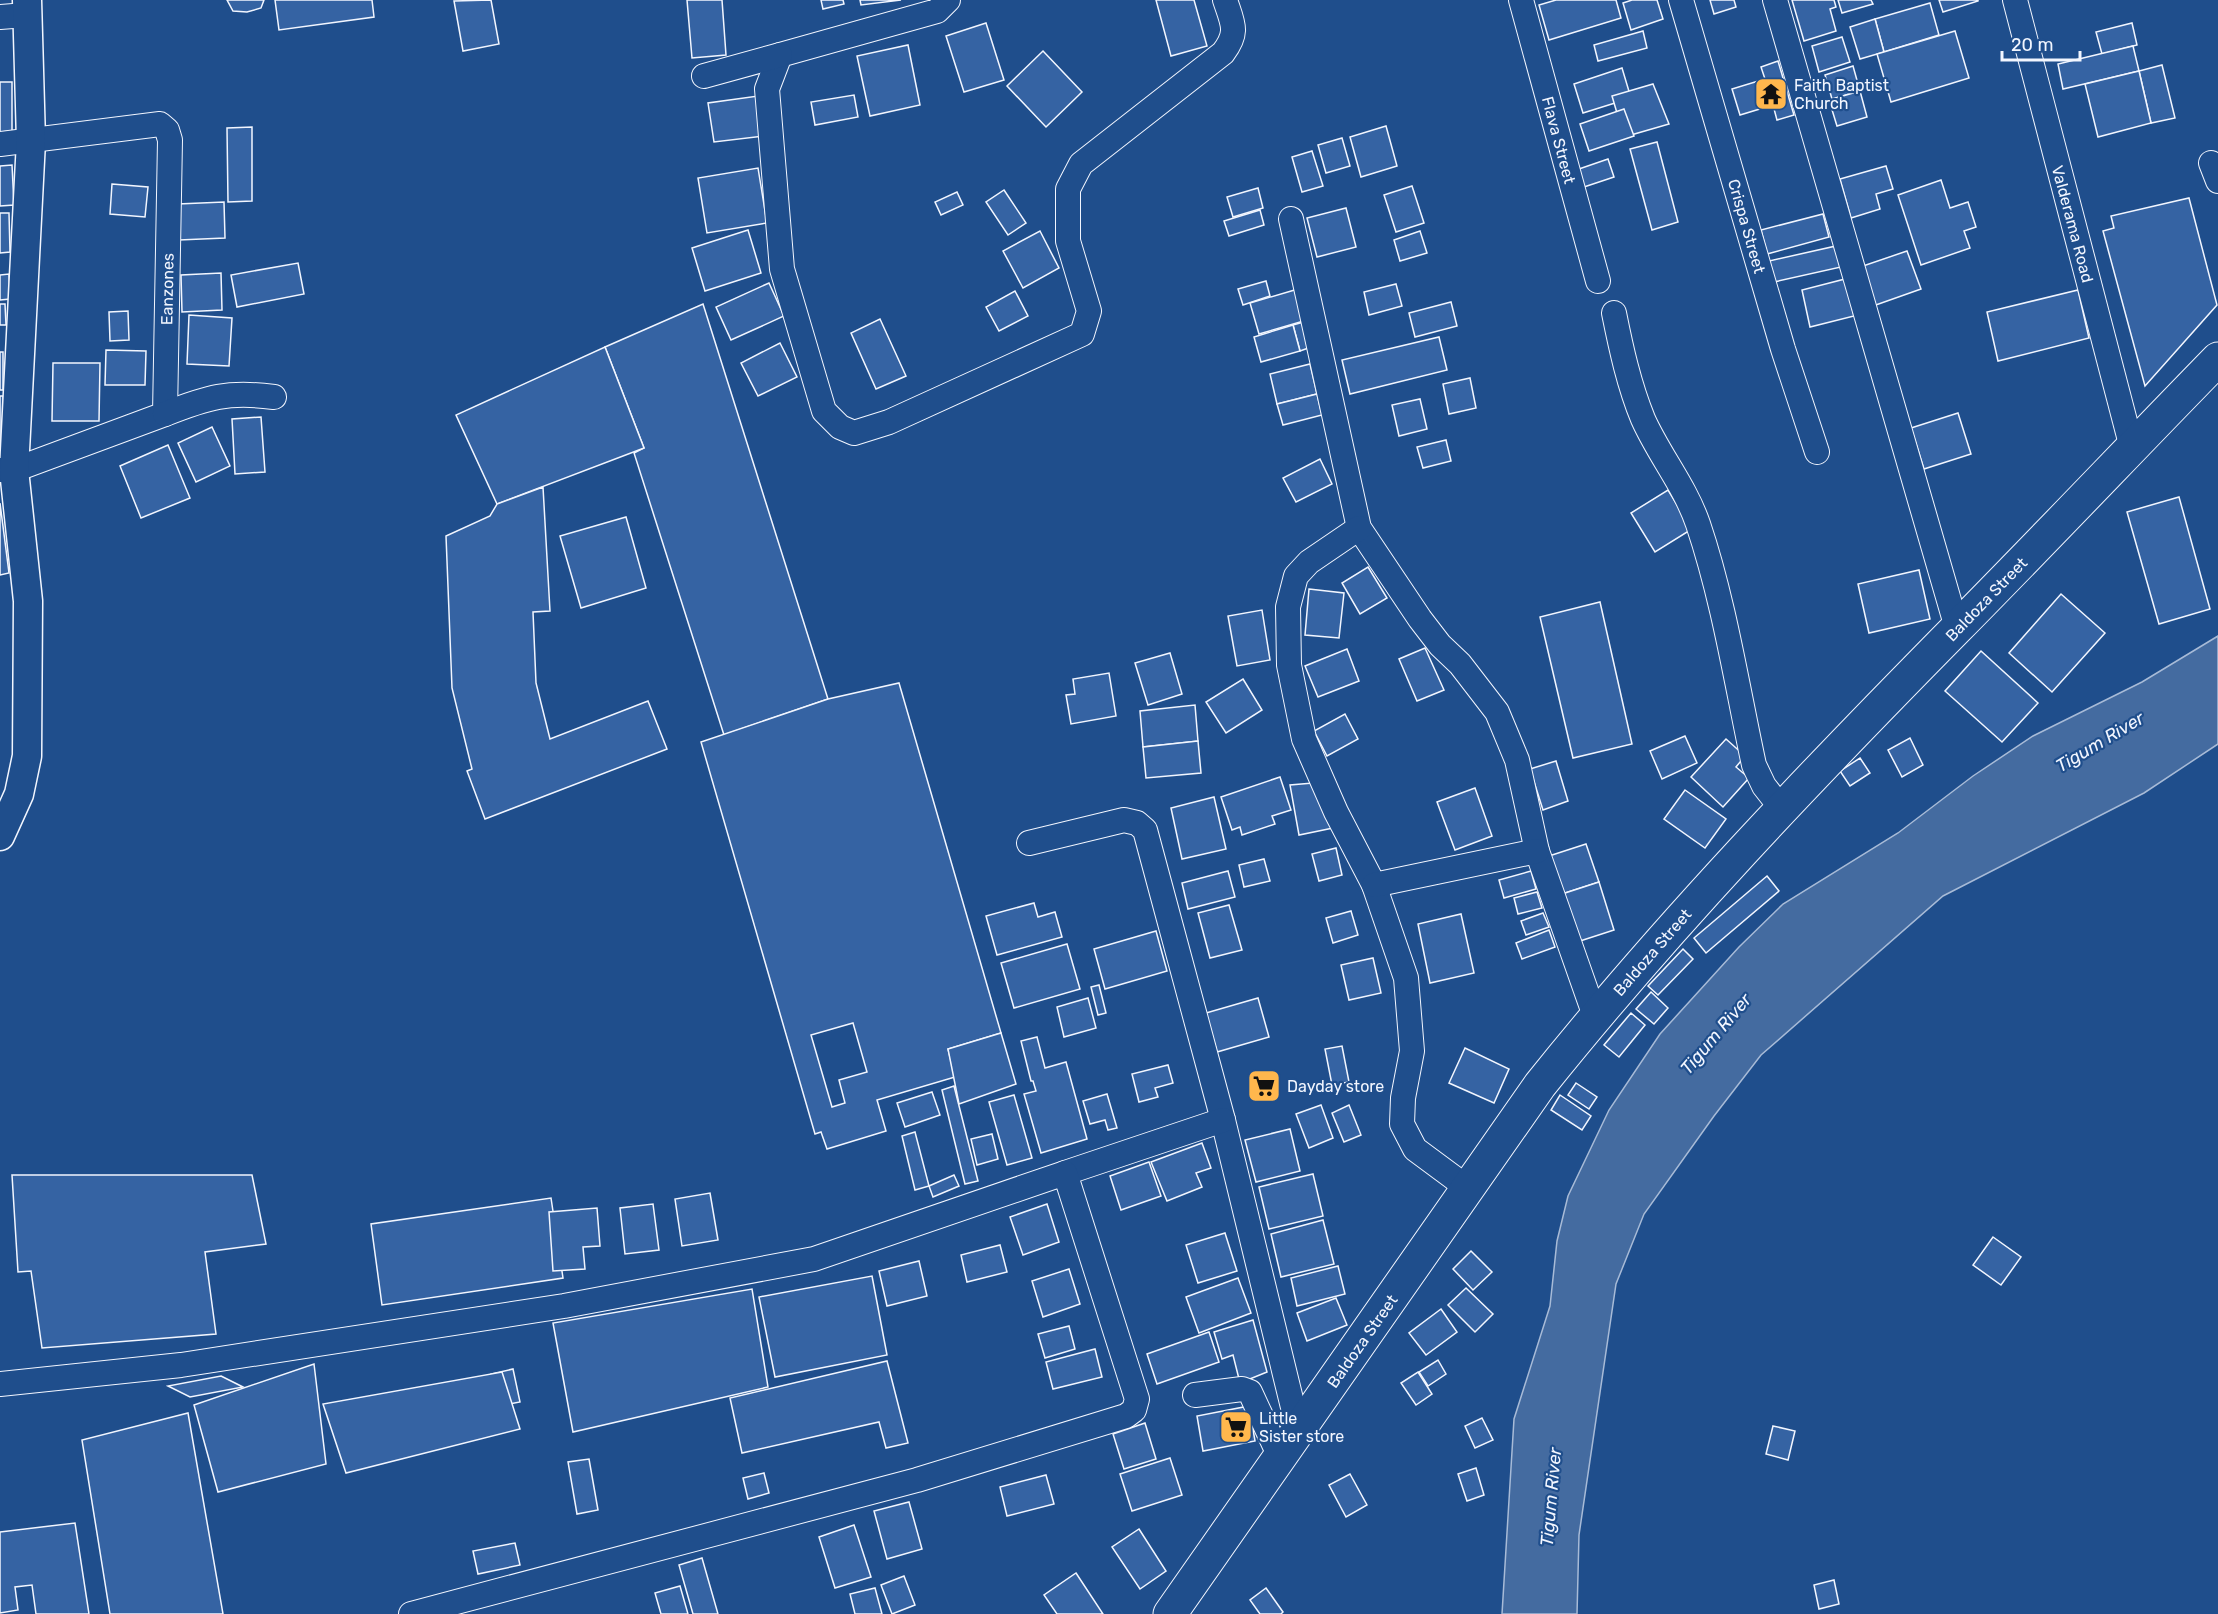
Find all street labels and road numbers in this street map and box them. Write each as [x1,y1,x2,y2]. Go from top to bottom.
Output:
street label: Flava Street [1538,94,1579,186]
street label: Valderama Road [2048,163,2097,285]
street label: Crispa Street [1724,177,1769,276]
street label: Eanzones [157,253,178,325]
street label: Baldoza Street [1942,553,2031,645]
street label: Baldoza Street [1609,905,1695,1000]
street label: Baldoza Street [1323,1291,1402,1391]

